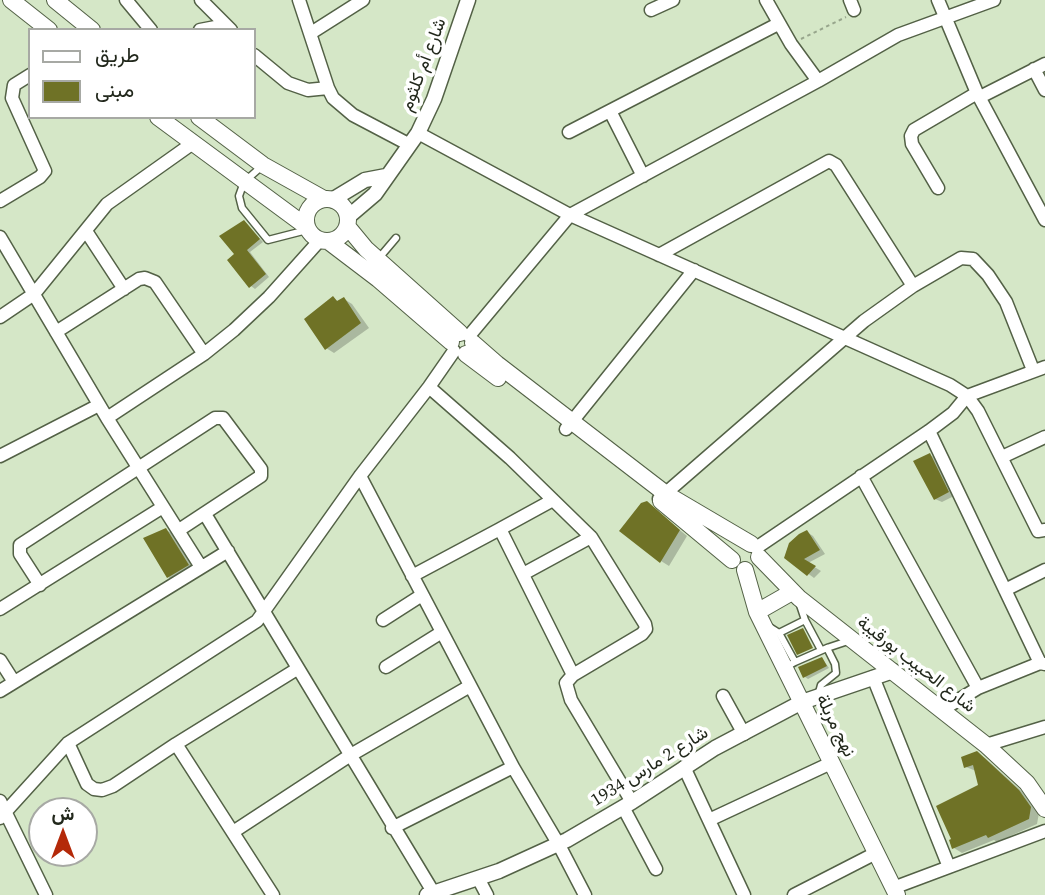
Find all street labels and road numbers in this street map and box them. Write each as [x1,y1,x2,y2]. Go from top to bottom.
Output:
street label: شارع أم كلثوم [396,15,452,115]
street label: شارع الحبيب بورقيبة [852,612,980,718]
street label: نهج مربلة [811,691,859,761]
street label: شارع 2 مارس 1934 [587,722,713,812]

